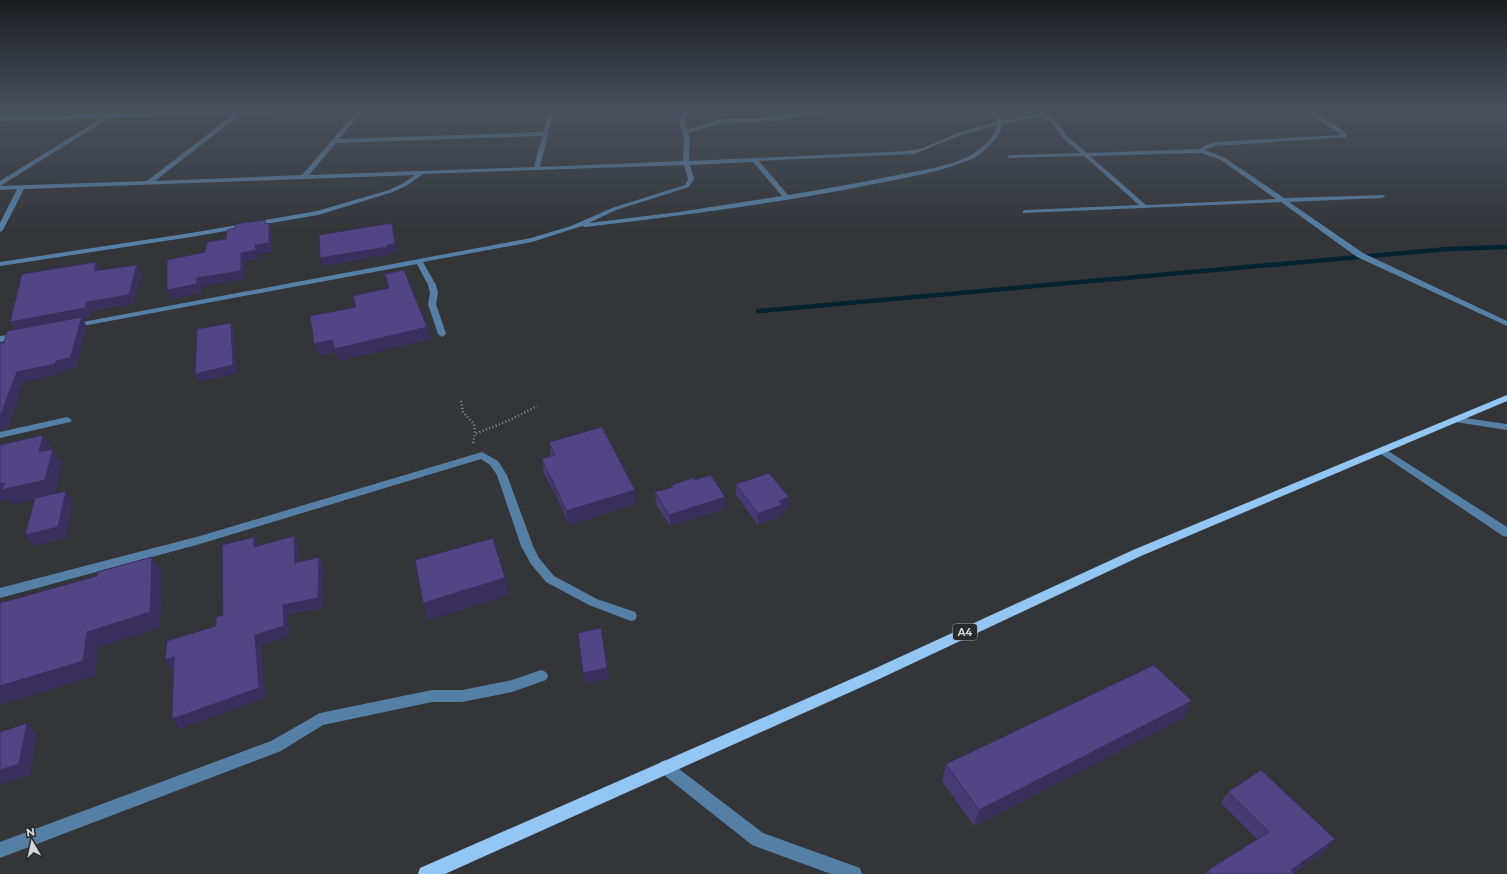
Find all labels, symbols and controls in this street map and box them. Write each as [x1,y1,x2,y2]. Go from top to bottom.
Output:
road number: A4 [953,624,977,640]
north arrow [12,822,52,862]
text: N [25,825,36,840]

